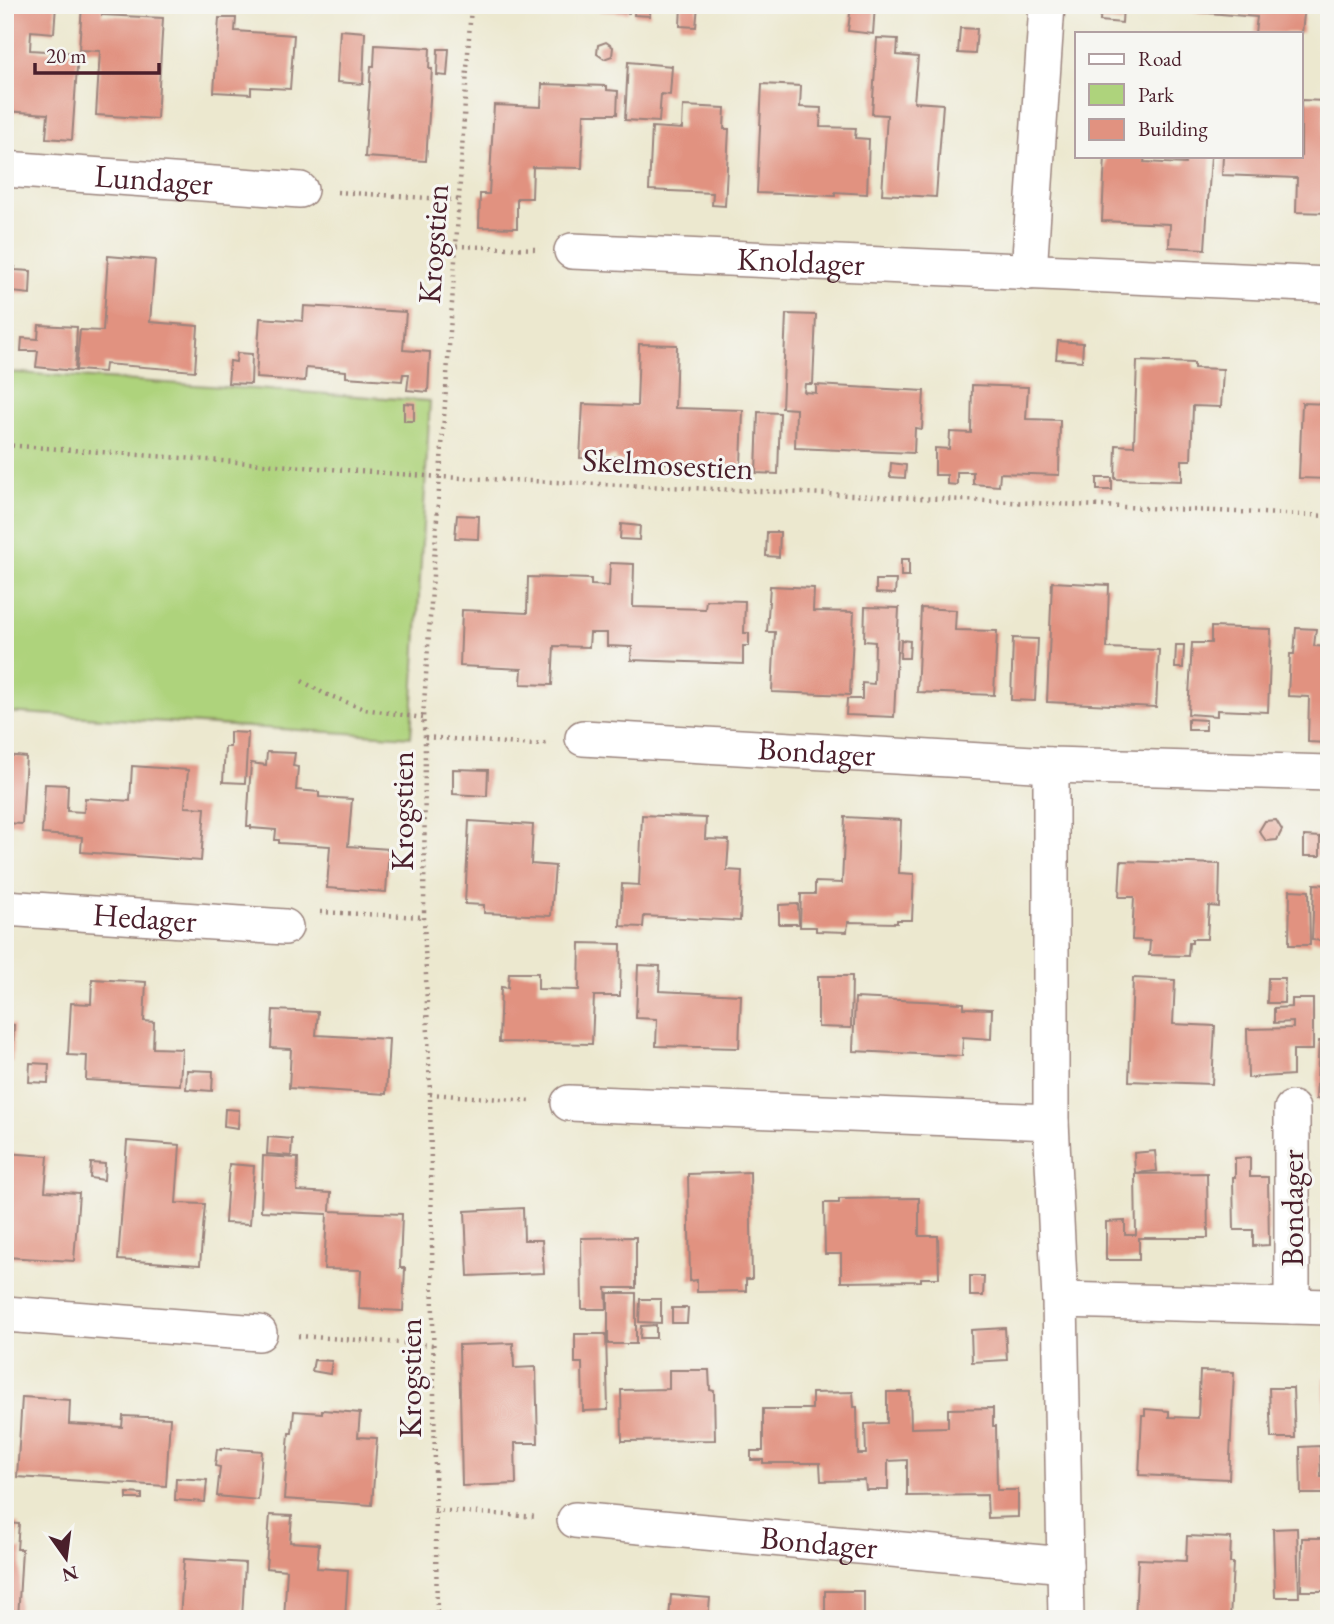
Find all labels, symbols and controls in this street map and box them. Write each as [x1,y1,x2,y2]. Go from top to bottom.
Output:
scale bar [35,32,159,76]
legend [1075,32,1302,158]
text: 20 m [46,42,87,69]
text: Road [1138,45,1182,72]
text: Park [1138,81,1175,108]
text: Building [1138,115,1208,142]
street label: Lundager [93,154,215,205]
street label: Krogstien [408,183,458,305]
street label: Knoldager [736,237,866,285]
street label: Skelmosestien [581,439,755,489]
street label: Bondager [757,727,877,776]
street label: Krogstien [381,751,423,871]
street label: Hedager [91,893,198,942]
street label: Bondager [1271,1149,1313,1267]
street label: Krogstien [389,1318,431,1438]
street label: Bondager [758,1516,880,1569]
north arrow [32,1522,102,1592]
text: N [59,1560,80,1588]

